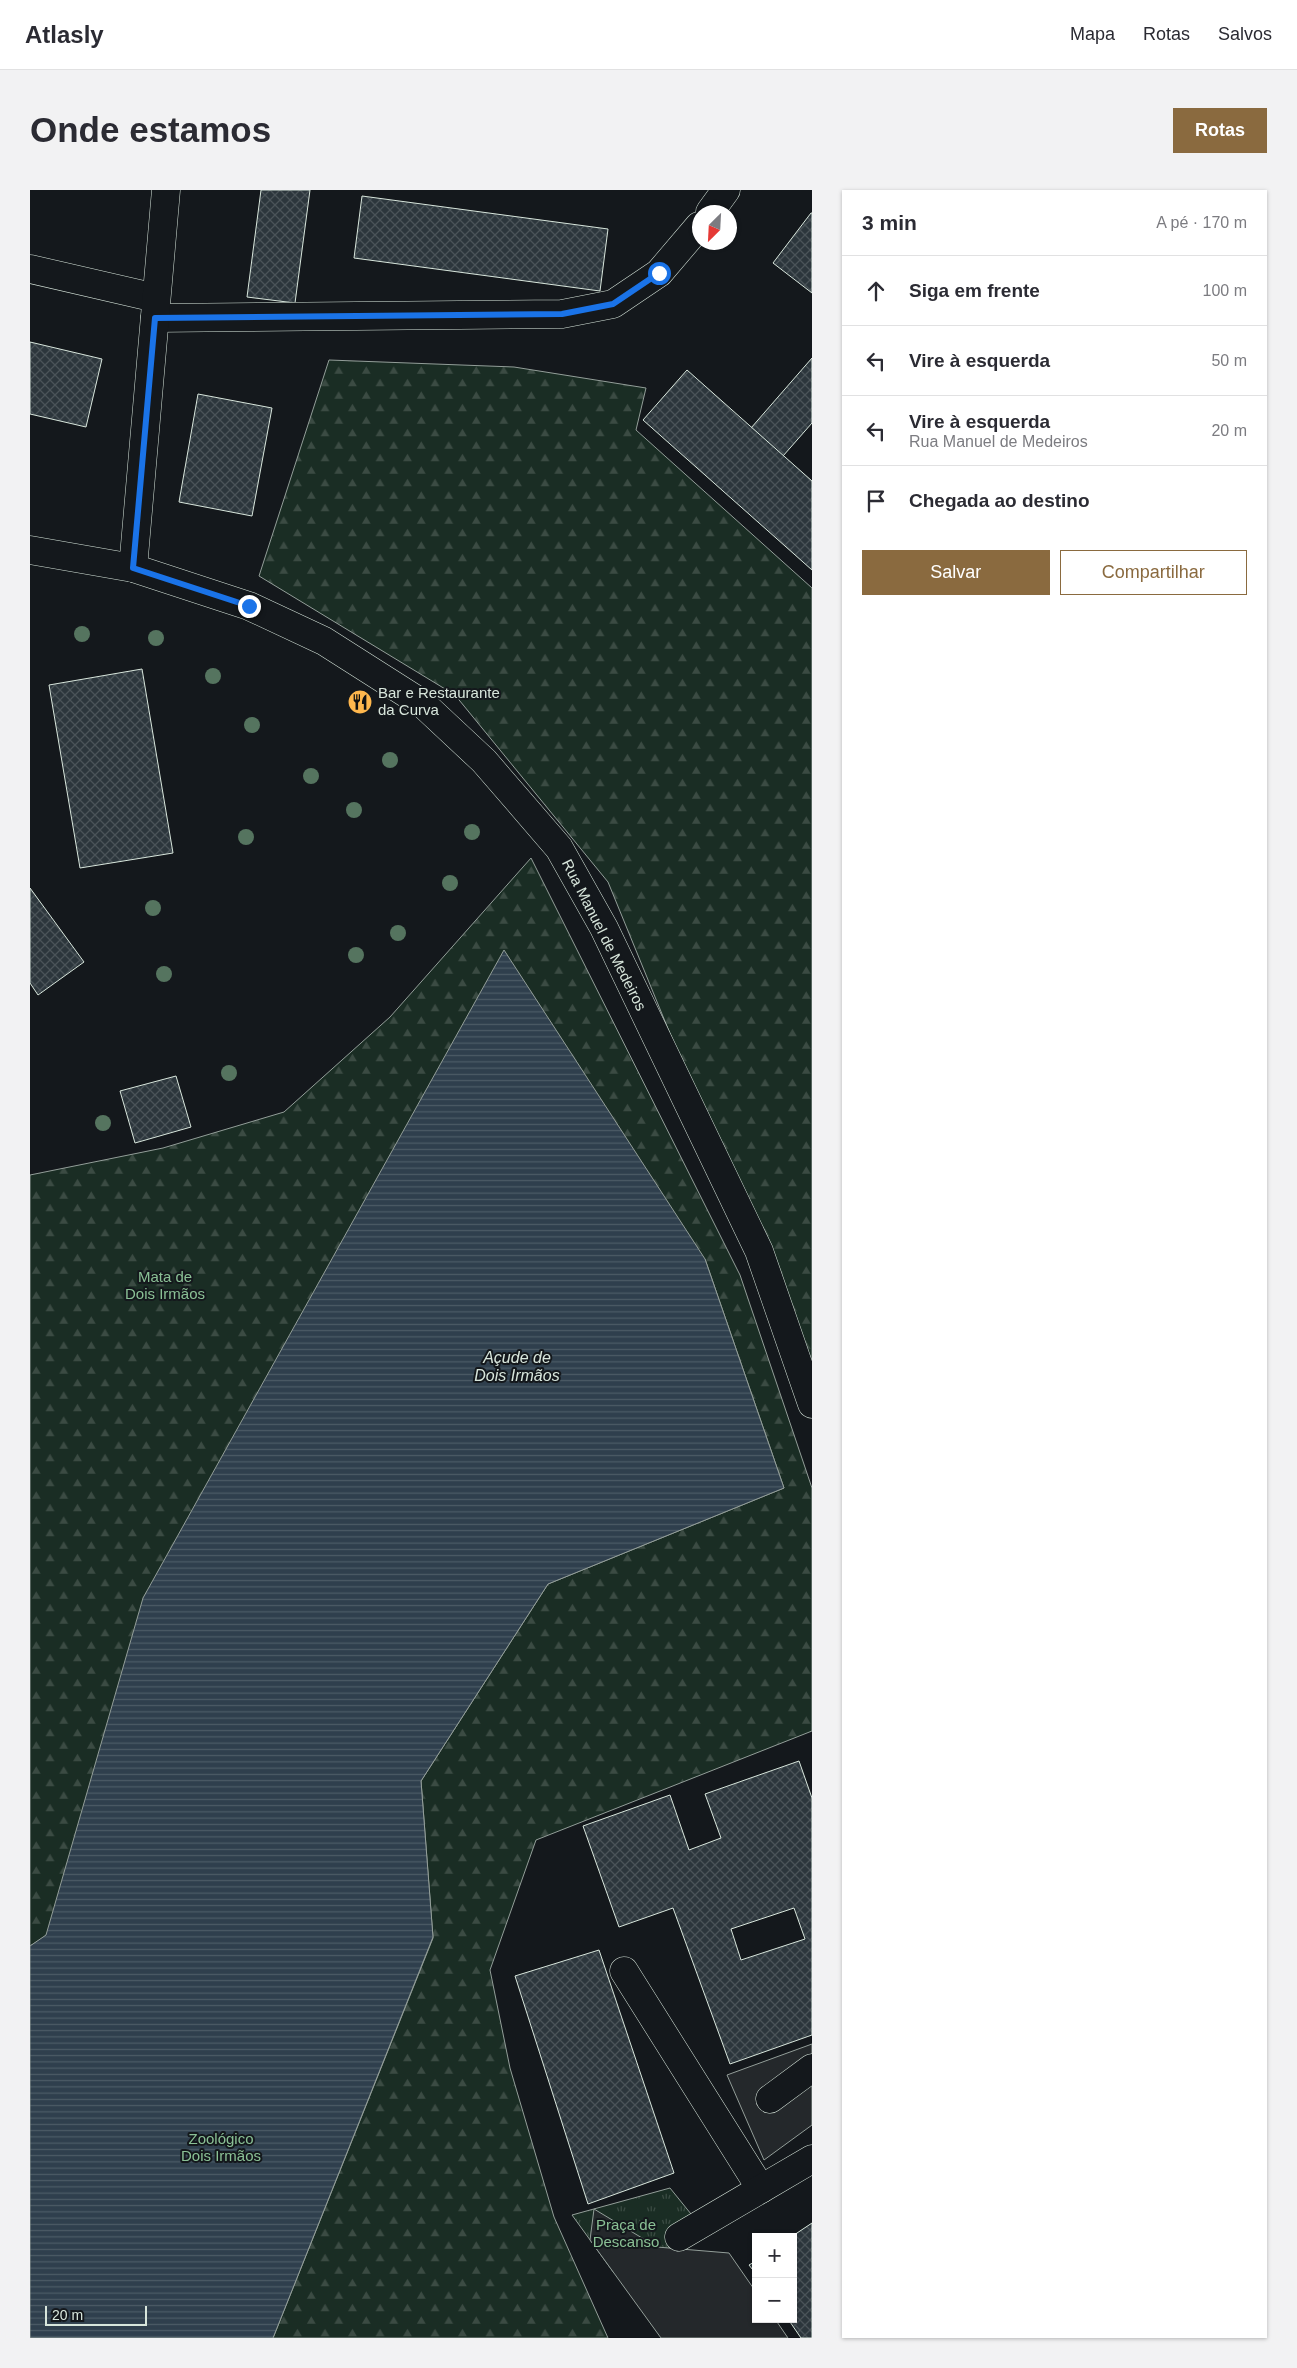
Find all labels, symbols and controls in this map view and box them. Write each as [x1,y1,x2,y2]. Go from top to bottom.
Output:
text: Atlasly [25,21,104,48]
text: Mapa [1070,24,1115,44]
text: Rotas [1143,24,1190,44]
text: Salvos [1218,24,1272,44]
button: Rotas [1173,108,1267,153]
text: Onde estamos [30,110,271,149]
north arrow [692,205,737,250]
text: 3 min [862,211,917,234]
text: A pé · 170 m [1156,214,1247,231]
route start [648,262,671,285]
icon: ahead [862,277,890,305]
text: Siga em frente [909,280,1040,301]
text: 100 m [1203,282,1247,299]
icon: left [862,347,890,375]
text: Vire à esquerda [909,350,1050,371]
text: 50 m [1211,352,1247,369]
text: Vire à esquerda [909,411,1050,432]
icon: left [862,417,890,445]
text: 20 m [1211,422,1247,439]
text: Rua Manuel de Medeiros [909,433,1088,450]
icon: arrive [862,487,890,515]
text: Chegada ao destino [909,490,1090,511]
button: Salvar [862,550,1050,595]
button: Compartilhar [1060,550,1247,595]
route end [238,595,261,618]
place label: Bar e Restaurante da Curva [378,684,500,718]
restaurant icon: Bar e Restaurante da Curva [347,689,373,715]
street label: Rua Manuel de Medeiros [559,856,650,1013]
park label: Mata de Dois Irmãos [125,1268,205,1302]
water label: Açude de Dois Irmãos [474,1349,560,1384]
park label: Zoológico Dois Irmãos [181,2130,261,2164]
park label: Praça de Descanso [593,2216,659,2250]
map controls [752,2233,797,2323]
button: + [752,2233,797,2278]
button: − [752,2278,797,2323]
scale bar [45,2303,148,2326]
text: 20 m [52,2307,83,2323]

